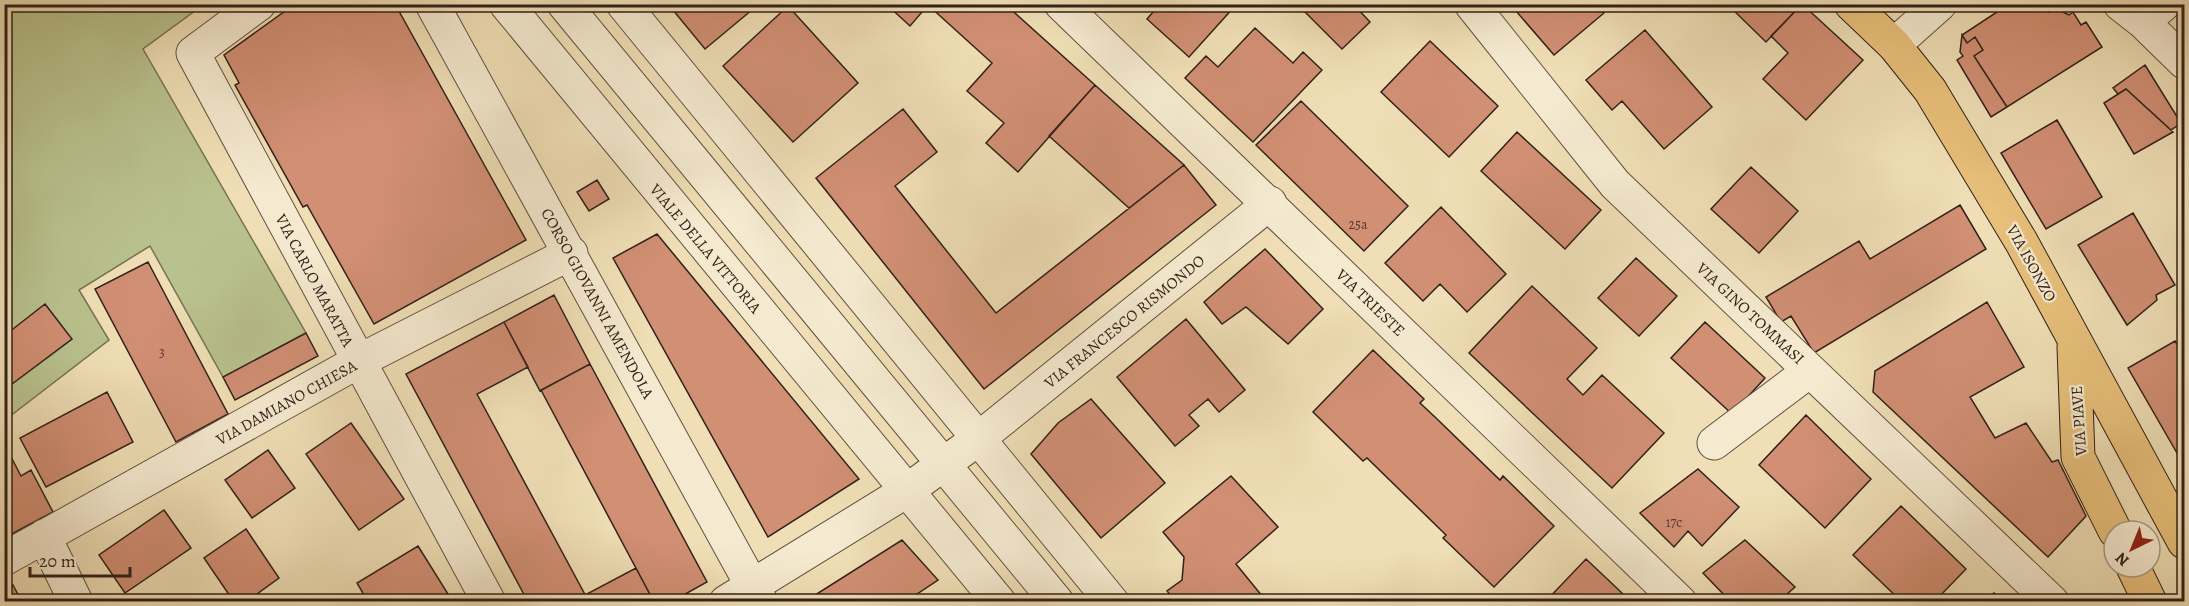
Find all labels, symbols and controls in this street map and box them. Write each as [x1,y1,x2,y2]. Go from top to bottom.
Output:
street label: VIALE DELLA VITTORIA [644,178,767,319]
street label: CORSO GIOVANNI AMENDOLA [535,204,659,403]
street label: VIA CARLO MARATTA [269,209,359,351]
house number: 25a [1348,215,1368,234]
street label: VIA ISONZO [2000,220,2061,306]
street label: VIA FRANCESCO RISMONDO [1039,250,1210,394]
street label: VIA GINO TOMMASI [1691,257,1809,370]
street label: VIA TRIESTE [1330,263,1410,341]
house number: 3 [159,343,165,362]
street label: VIA DAMIANO CHIESA [211,355,361,451]
street label: VIA PIAVE [2066,385,2092,458]
house number: 17c [1666,513,1682,532]
north arrow [2102,519,2162,579]
scale bar [30,540,130,578]
text: N [2110,547,2134,571]
text: 20 m [39,549,76,573]

